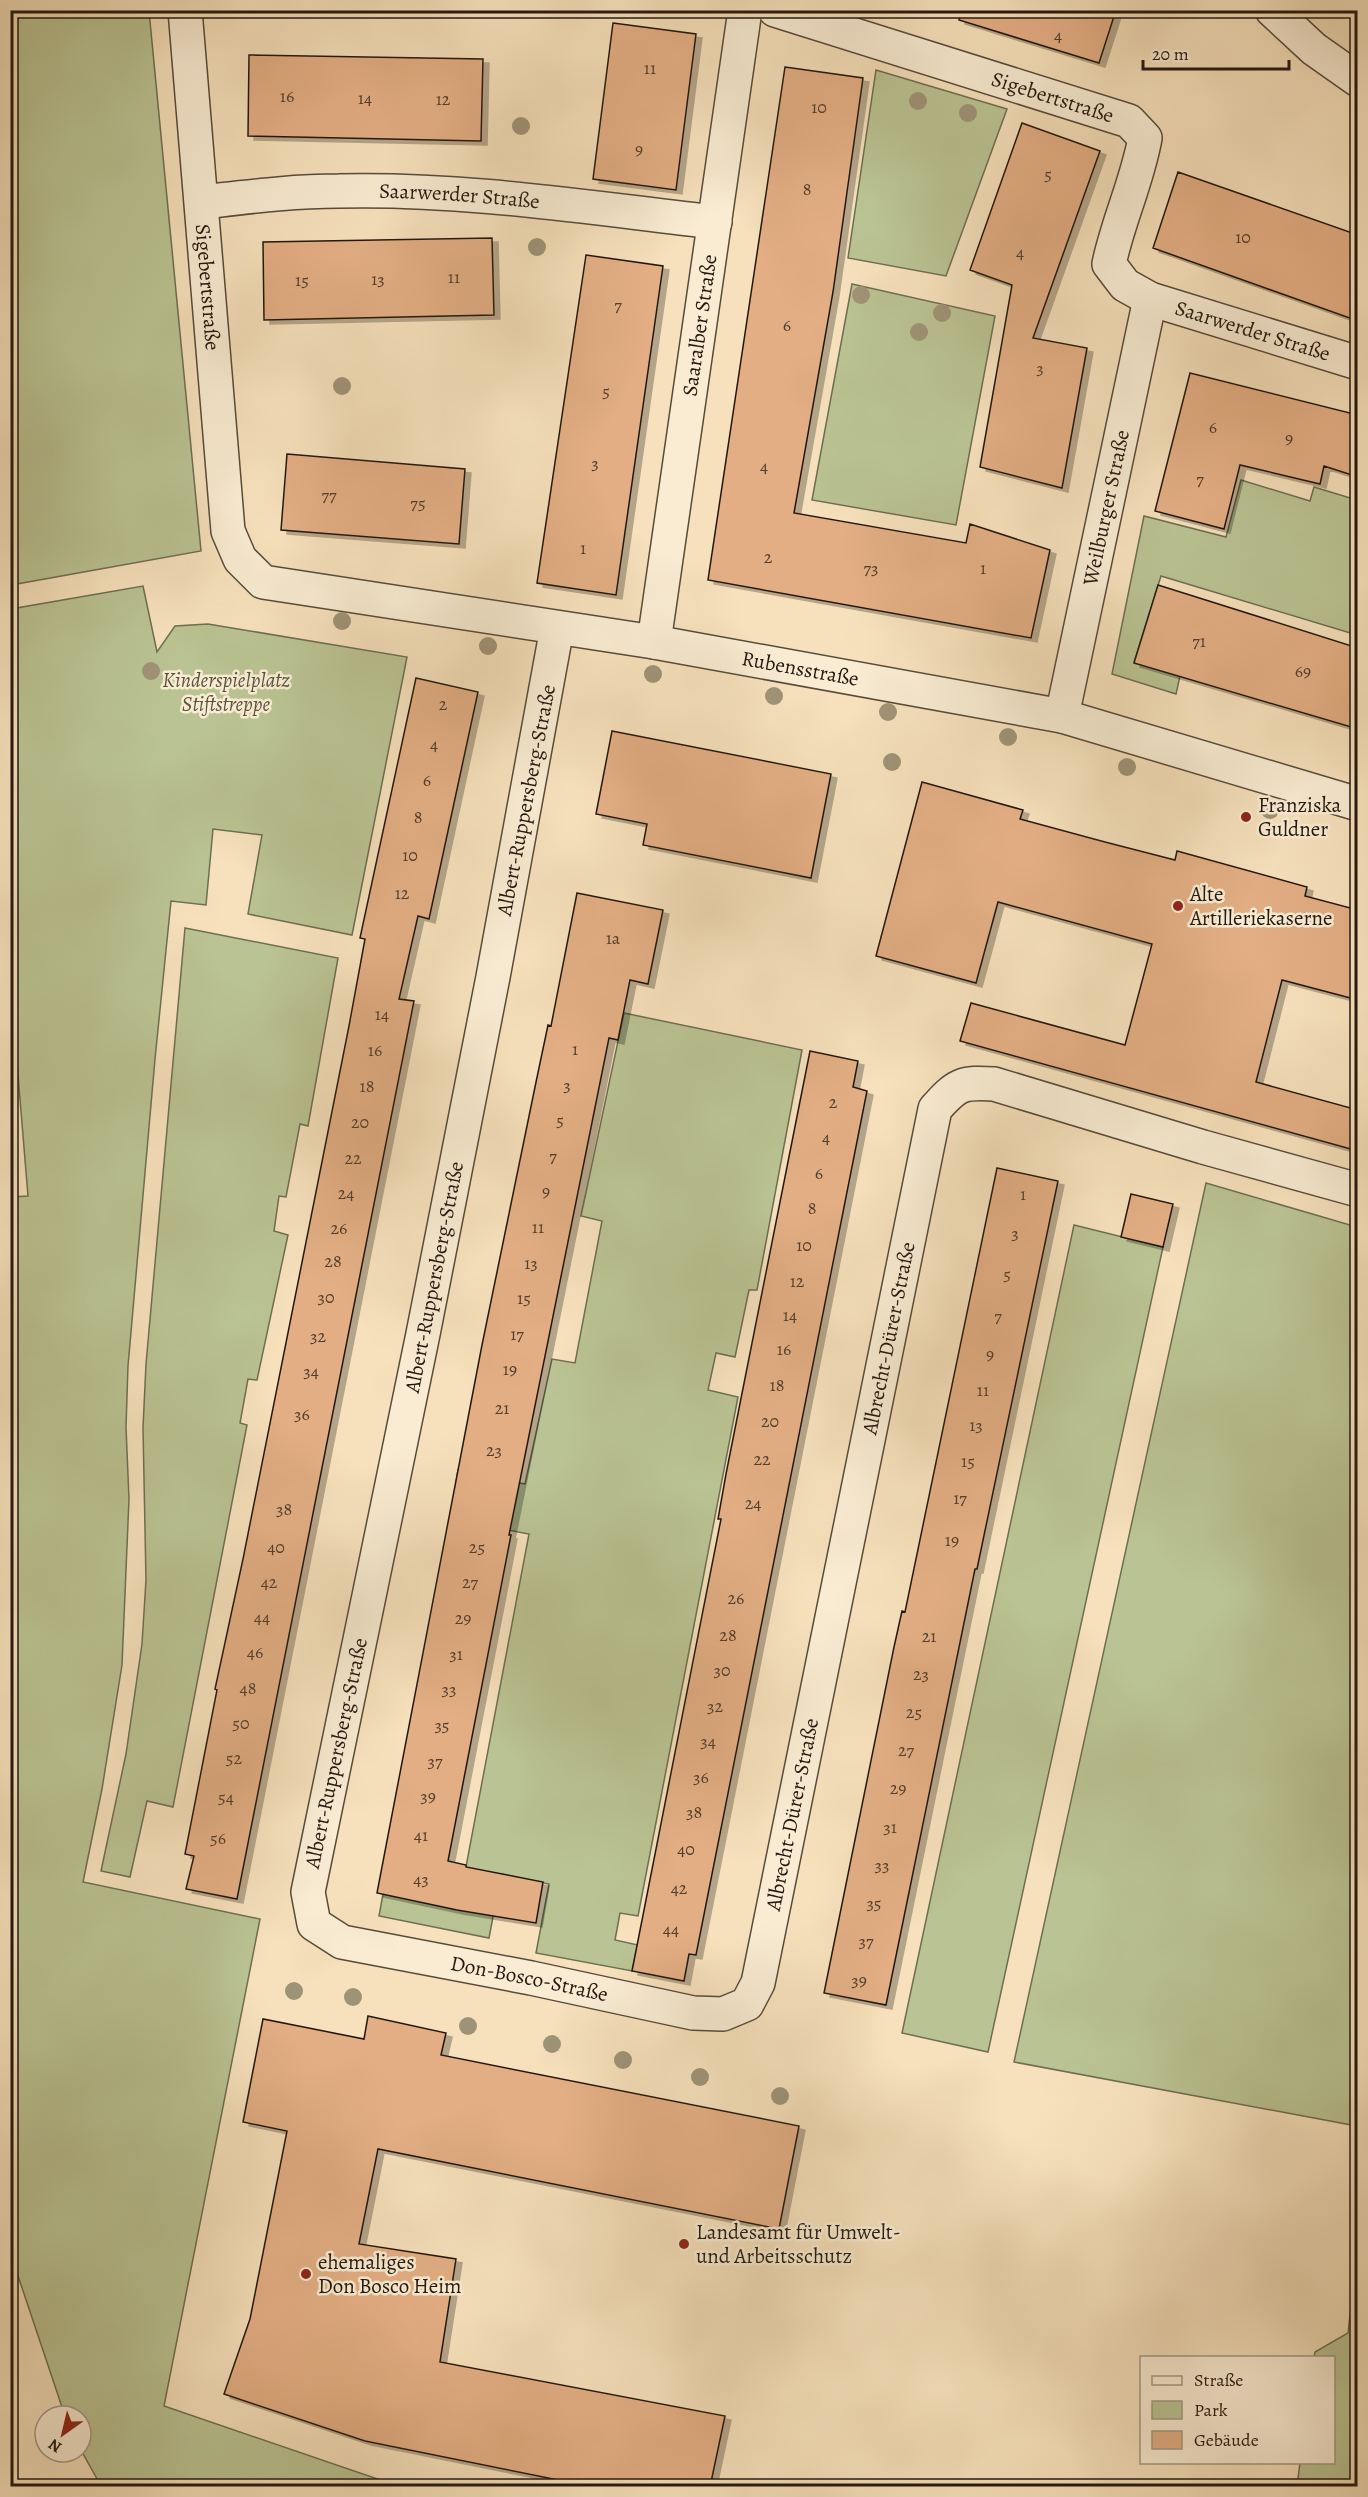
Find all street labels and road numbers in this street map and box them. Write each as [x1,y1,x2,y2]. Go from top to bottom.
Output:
street label: Sigebertstraße [988,65,1117,129]
street label: Saarwerder Straße [379,177,541,215]
street label: Sigebertstraße [189,223,227,351]
street label: Saaralber Straße [676,253,724,398]
street label: Saarwerder Straße [1172,294,1334,368]
street label: Weilburger Straße [1076,427,1136,589]
street label: Rubensstraße [739,644,861,693]
street label: Albert-Ruppersberg-Straße [490,682,562,919]
street label: Albert-Ruppersberg-Straße [398,1159,470,1396]
street label: Albrecht-Dürer-Straße [855,1239,922,1438]
street label: Albert-Ruppersberg-Straße [298,1635,374,1872]
street label: Albrecht-Dürer-Straße [759,1716,825,1914]
street label: Don-Bosco-Straße [448,1949,611,2008]

